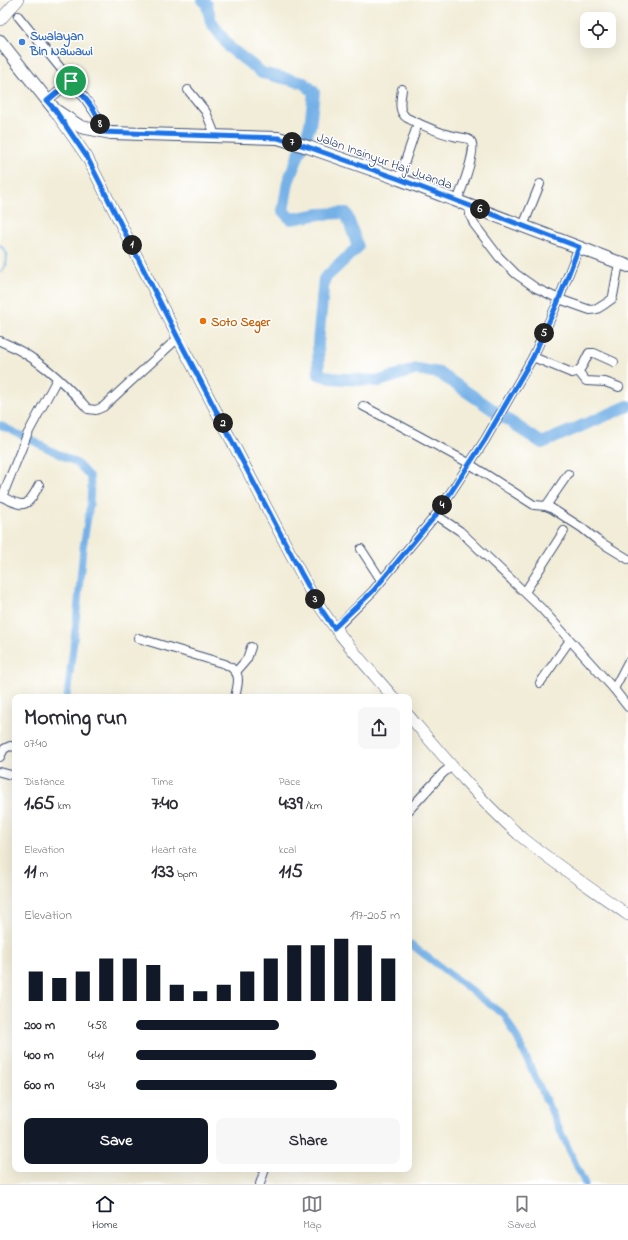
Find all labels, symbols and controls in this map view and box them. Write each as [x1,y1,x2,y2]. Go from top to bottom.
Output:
map controls [580,12,616,48]
button: locate [580,12,616,48]
place label: Swalayan Bin Nawawi [29,27,93,61]
marker: Swalayan Bin Nawawi [17,37,27,47]
pin [54,64,88,98]
icon: arrive [60,70,82,92]
pin: 8 [90,114,110,134]
text: 8 [98,116,102,132]
street label: Jalan Insinyur Haji Juanda [314,128,455,196]
pin: 7 [282,132,302,152]
text: 7 [290,134,294,150]
pin: 6 [470,199,490,219]
text: 6 [478,201,482,217]
pin: 1 [122,235,142,255]
text: 1 [130,237,134,253]
place label: Soto Seger [211,313,271,334]
marker: Soto Seger [198,316,208,326]
pin: 5 [534,323,554,343]
text: 5 [541,325,547,341]
pin: 2 [213,413,233,433]
text: 2 [220,415,226,431]
pin: 4 [432,495,452,515]
text: 4 [440,497,444,513]
pin: 3 [305,589,325,609]
text: 3 [313,591,317,607]
text: Morning run [24,703,127,735]
button: share [358,707,400,749]
text: 07:40 [24,734,47,753]
text: Distance [24,774,65,790]
text: Time [151,774,173,790]
text: Pace [279,774,300,790]
text: 1.65 [24,790,55,819]
text: 7:40 [151,790,178,819]
text: 4:39 [279,790,303,819]
text: km [55,798,71,814]
text: /km [303,798,322,814]
text: Elevation [24,842,64,858]
text: Heart rate [151,842,196,858]
text: kcal [279,842,296,858]
text: 11 [24,858,37,887]
text: 133 [151,858,174,887]
text: 115 [279,858,303,887]
text: m [37,866,48,882]
text: bpm [174,866,197,882]
text: Elevation [24,906,72,925]
text: 197–205 m [350,906,400,925]
text: 200 m [24,1016,55,1035]
text: 4:58 [88,1016,107,1035]
text: 400 m [24,1046,54,1065]
text: 4:41 [88,1046,104,1065]
text: 600 m [24,1076,54,1095]
text: 4:34 [88,1076,105,1095]
button: Save [24,1118,208,1164]
button: Share [216,1118,400,1164]
tab: Home [92,1193,118,1233]
tab: Map [301,1193,323,1233]
tab: Saved [507,1193,536,1233]

